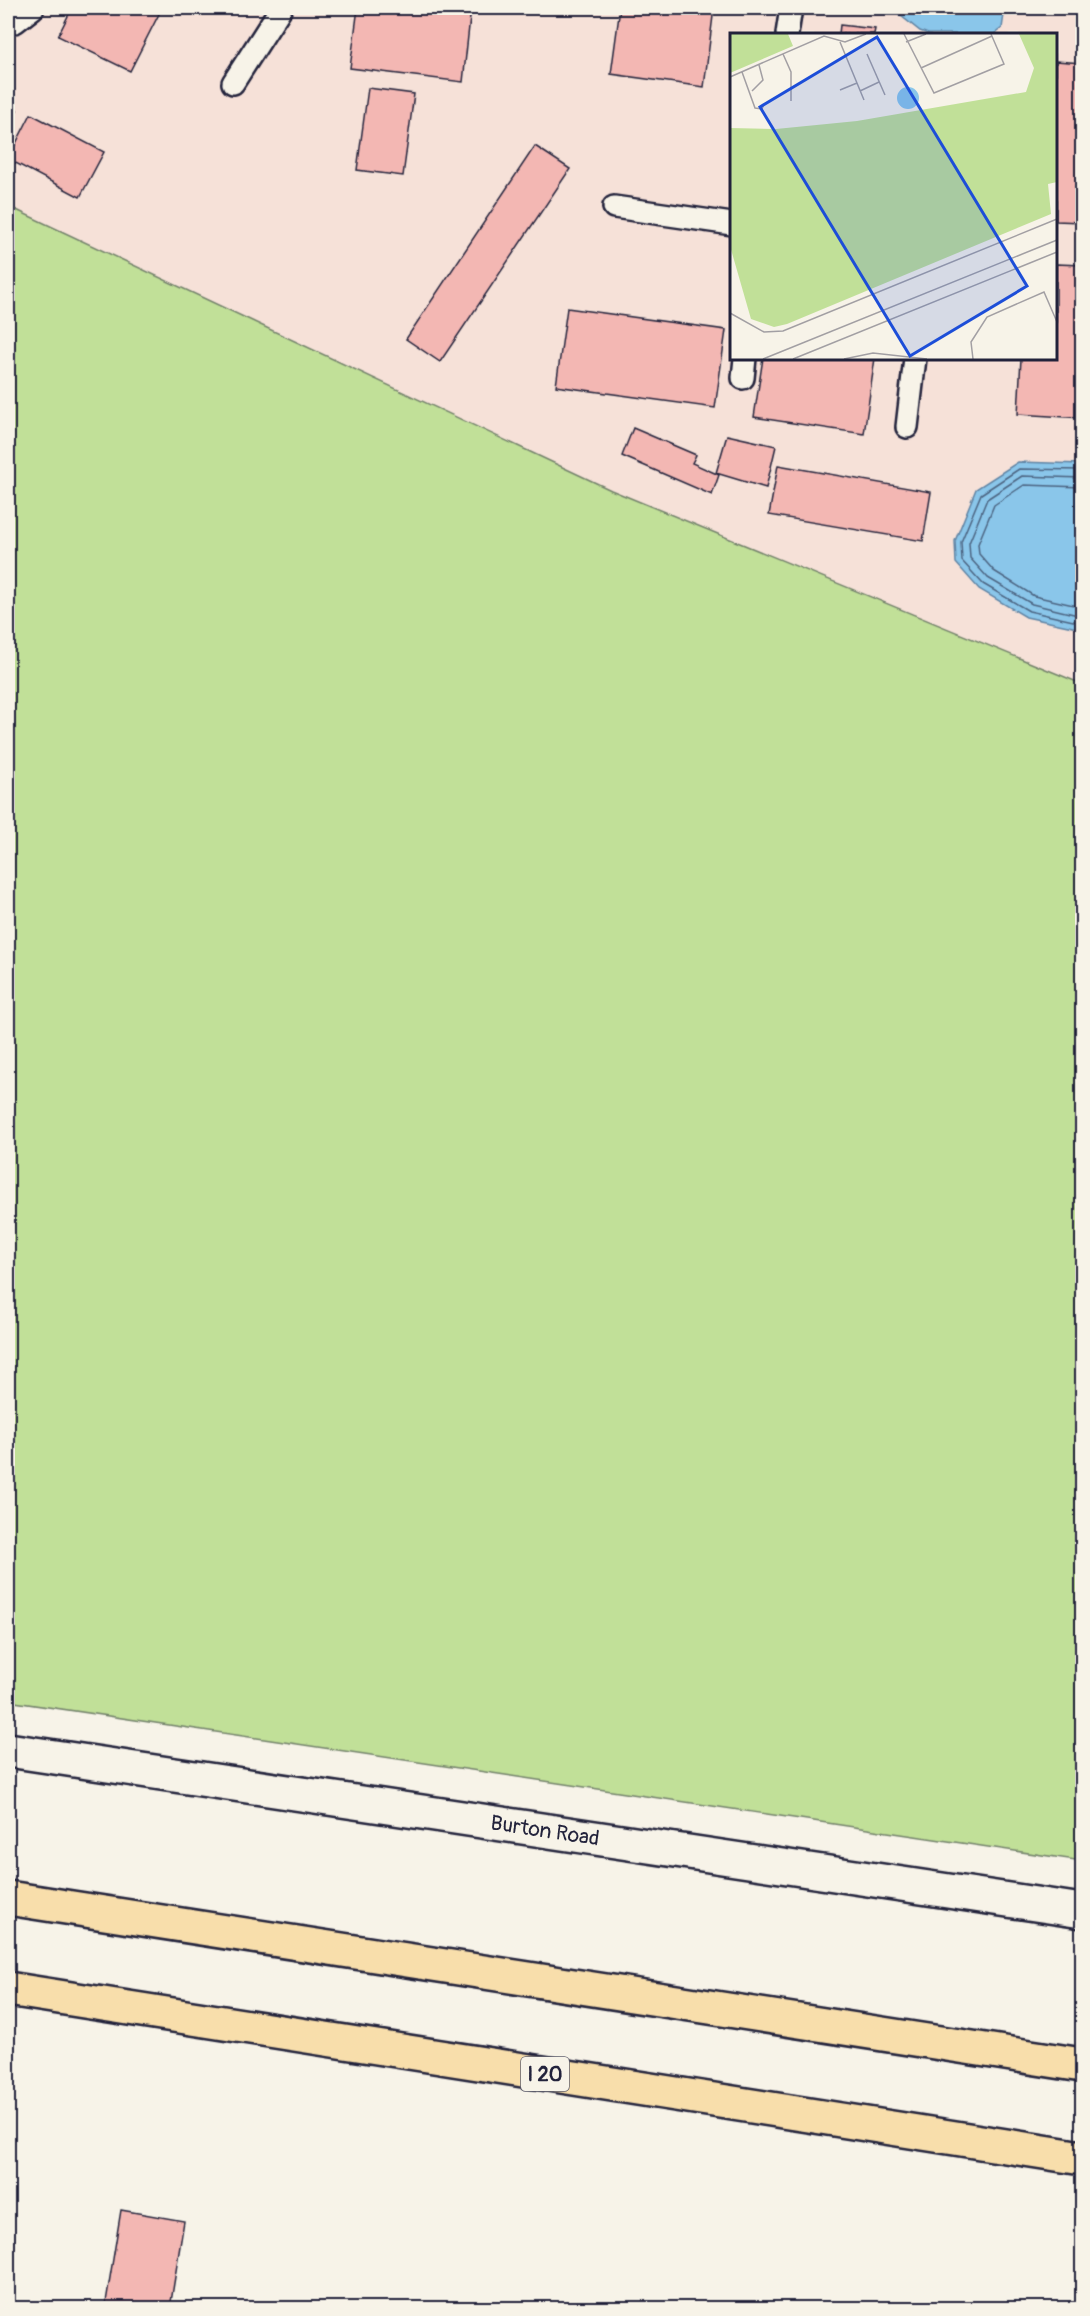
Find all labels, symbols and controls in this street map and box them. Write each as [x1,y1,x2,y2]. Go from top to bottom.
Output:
inset map [730,33,1057,360]
street label: Burton Road [489,1809,601,1852]
road number: I 20 [521,2057,569,2091]

